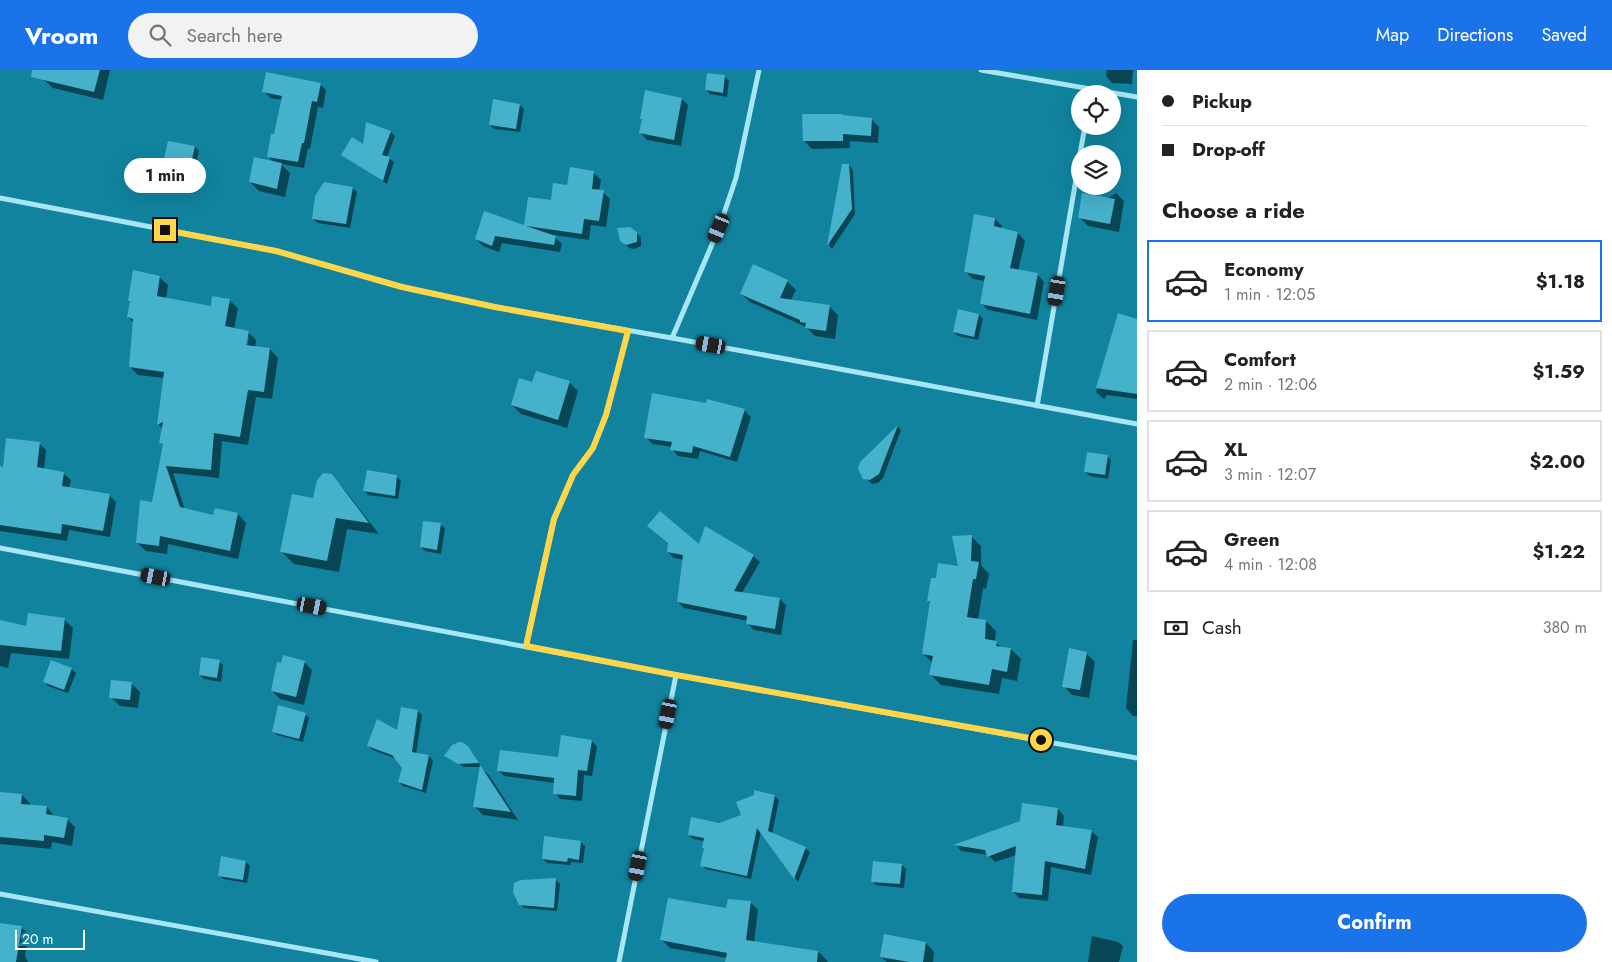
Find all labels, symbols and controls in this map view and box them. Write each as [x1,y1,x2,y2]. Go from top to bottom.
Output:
search box [128,13,478,58]
text: Vroom [25,18,98,53]
icon: search [146,21,174,49]
text: Search here [186,22,283,49]
text: Map [1376,22,1409,48]
text: Directions [1437,22,1513,48]
text: Saved [1541,22,1587,48]
map controls [1071,85,1121,195]
button: locate [1071,85,1121,135]
text: Pickup [1192,88,1252,115]
text: Drop-off [1192,136,1265,163]
button: layers [1071,145,1121,195]
callout: 1 min [124,158,206,192]
text: 1 min [145,164,185,187]
text: Choose a ride [1162,194,1305,226]
car [706,211,731,245]
route end [154,219,176,241]
text: Economy [1224,256,1304,283]
icon: car [1164,259,1209,304]
text: $1.18 [1536,268,1585,295]
car [1047,275,1066,307]
text: 1 min · 12:05 [1224,283,1315,306]
car [694,335,727,355]
text: Comfort [1224,346,1296,373]
icon: car [1164,349,1209,394]
text: $1.59 [1532,358,1585,385]
text: 2 min · 12:06 [1224,373,1317,396]
text: XL [1224,436,1247,463]
icon: car [1164,439,1209,484]
text: $2.00 [1529,448,1585,475]
text: 3 min · 12:07 [1224,463,1316,486]
text: Green [1224,526,1280,553]
icon: car [1164,529,1209,574]
text: $1.22 [1532,538,1585,565]
text: 4 min · 12:08 [1224,553,1317,576]
car [139,567,172,587]
car [295,596,328,616]
icon: cash [1162,614,1190,642]
text: Cash [1202,614,1242,641]
text: 380 m [1543,616,1587,639]
car [657,698,678,730]
route start [1030,729,1052,751]
car [627,850,648,882]
button: Confirm [1162,894,1587,952]
scale bar [15,927,85,950]
text: 20 m [22,929,54,949]

